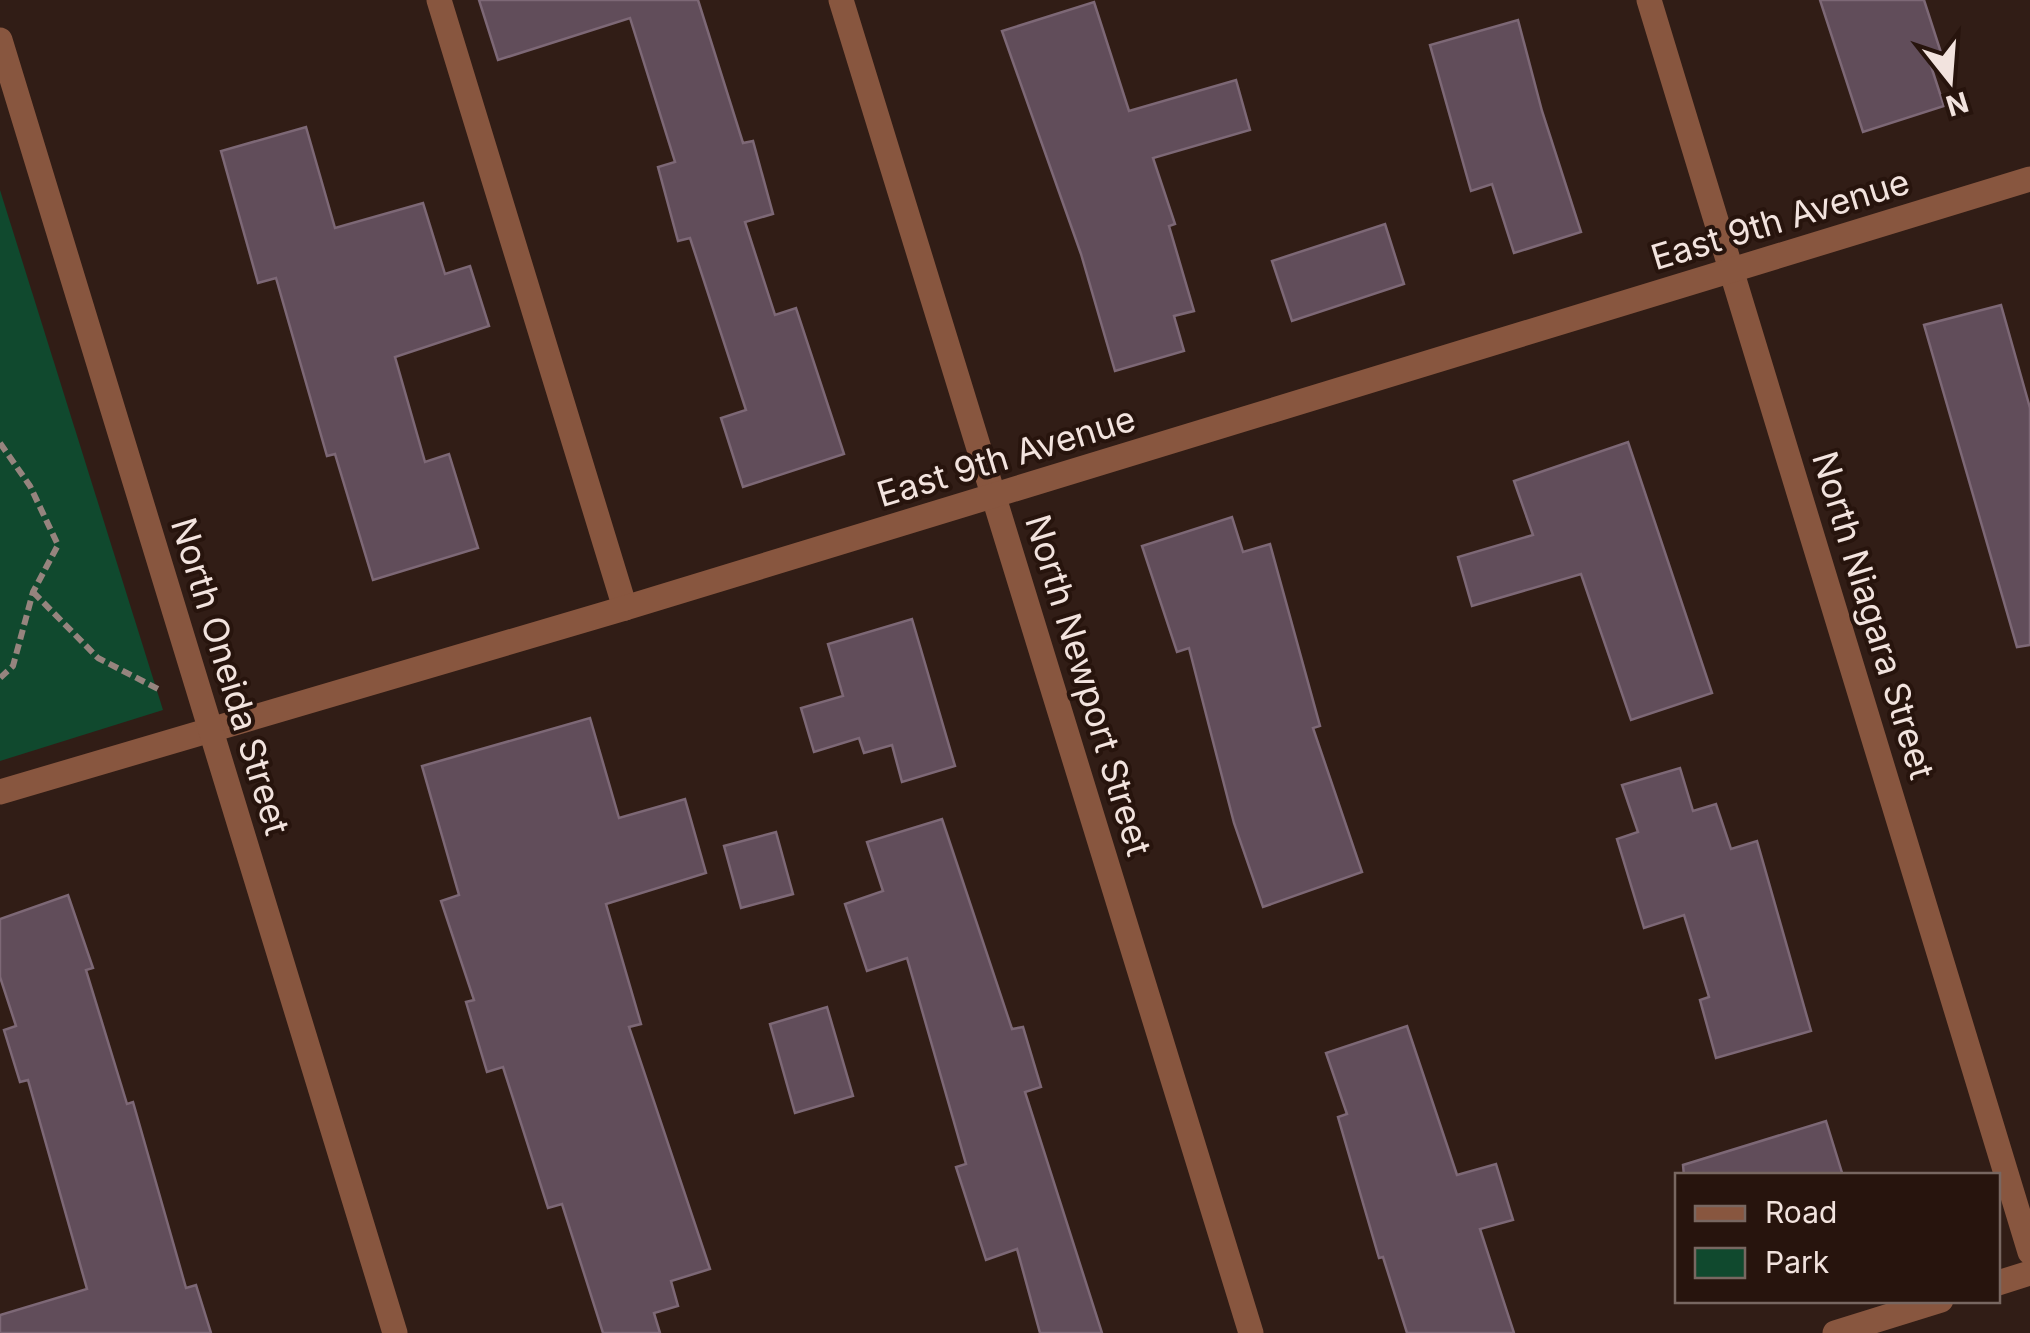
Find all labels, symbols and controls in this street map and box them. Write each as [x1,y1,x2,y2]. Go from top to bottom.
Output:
north arrow [1900,30,2000,130]
text: N [1942,85,1972,123]
street label: East 9th Avenue [1646,160,1914,278]
street label: East 9th Avenue [872,397,1140,515]
street label: North Niagara Street [1804,446,1944,784]
street label: North Newport Street [1017,510,1161,860]
street label: North Oneida Street [163,513,299,839]
legend [1675,1173,2000,1303]
text: Road [1765,1194,1837,1230]
text: Park [1765,1244,1830,1280]

